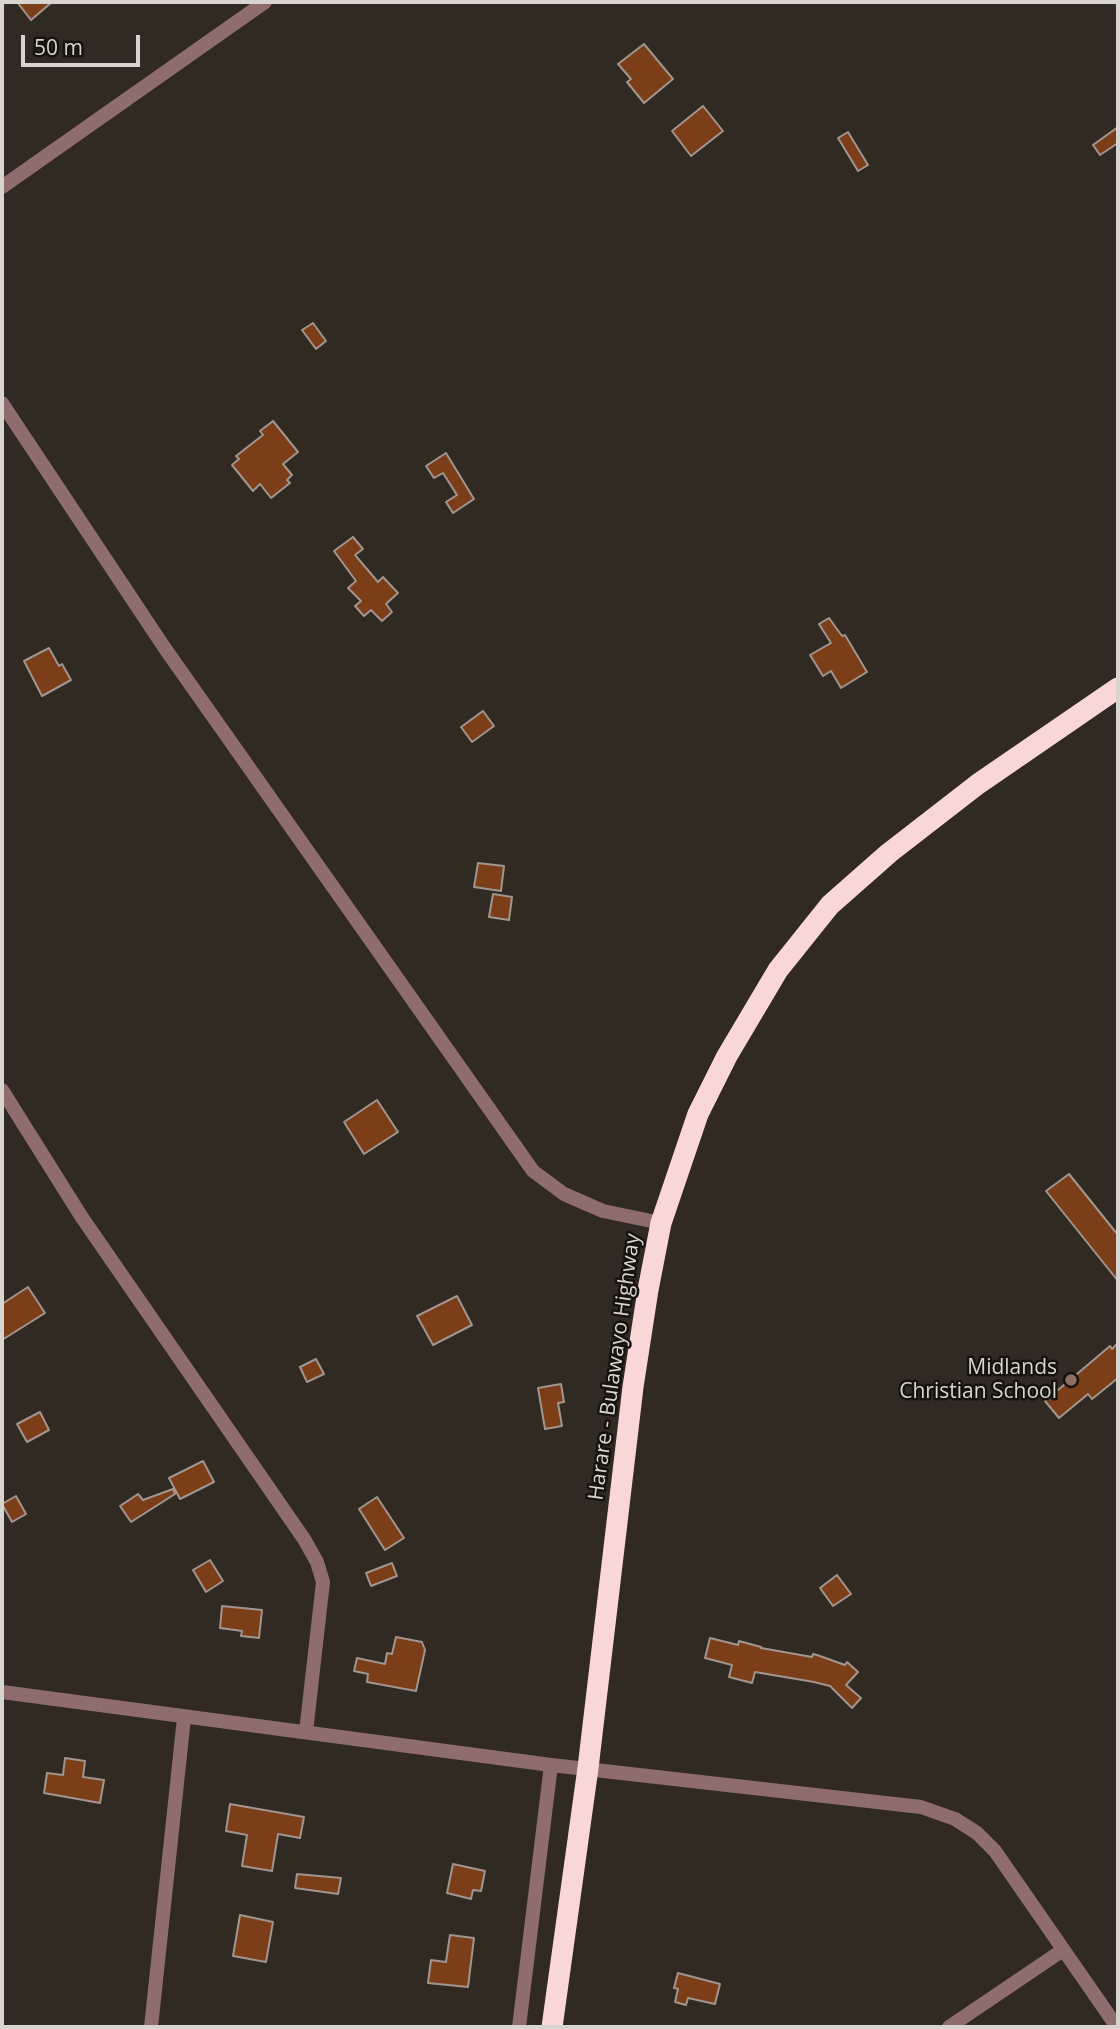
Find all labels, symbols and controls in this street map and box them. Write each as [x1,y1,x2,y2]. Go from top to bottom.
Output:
scale bar [24,21,144,65]
text: 50 m [34,33,83,61]
street label: Harare - Bulawayo Highway [584,1232,646,1502]
place label: Midlands Christian School [899,1355,1057,1405]
marker: Midlands Christian School [1063,1372,1079,1388]

